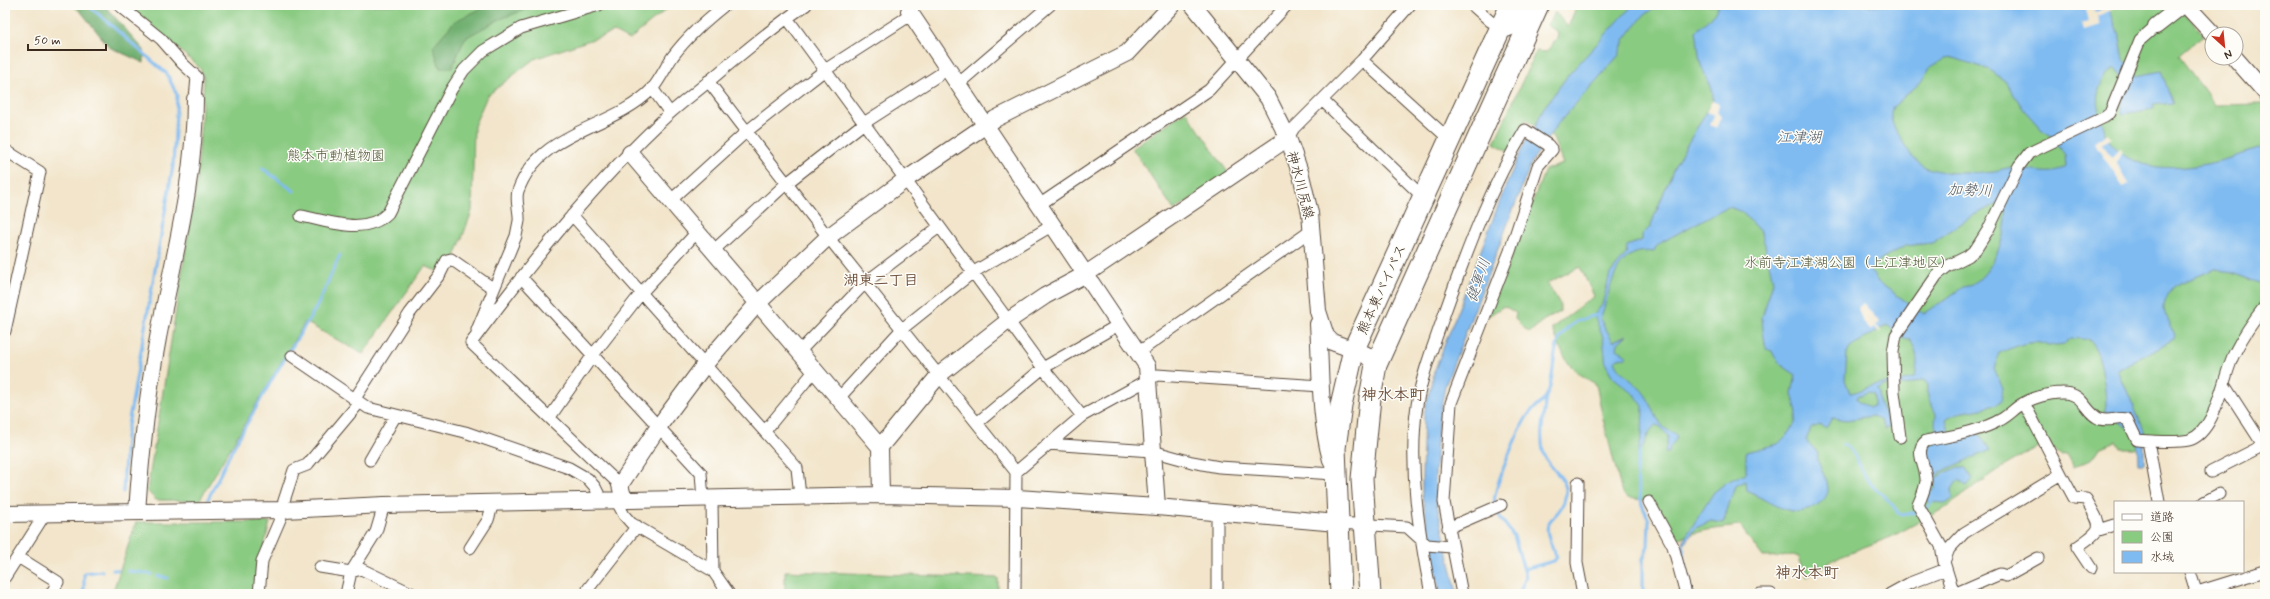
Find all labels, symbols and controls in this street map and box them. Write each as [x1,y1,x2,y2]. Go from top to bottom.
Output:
scale bar [28,26,106,52]
north arrow [2204,26,2244,66]
text: 50 m [34,33,61,49]
text: N [2222,46,2235,62]
water label: 江津湖 [1776,128,1823,148]
park label: 熊本市動植物園 [287,147,385,165]
street label: 神水川尻線 [1282,149,1318,221]
water label: 加勢川 [1947,180,1993,202]
street label: 熊本東バイパス [1353,241,1411,338]
park label: 水前寺江津湖公園（上江津地区） [1744,254,1954,272]
water label: 健軍川 [1462,256,1496,305]
district label: 湖東二丁目 [843,271,919,291]
district label: 神水本町 [1361,385,1425,406]
legend [2114,501,2244,573]
text: 道路 [2150,510,2174,526]
text: 公園 [2150,530,2174,546]
text: 水域 [2150,550,2174,566]
district label: 神水本町 [1775,563,1839,584]

